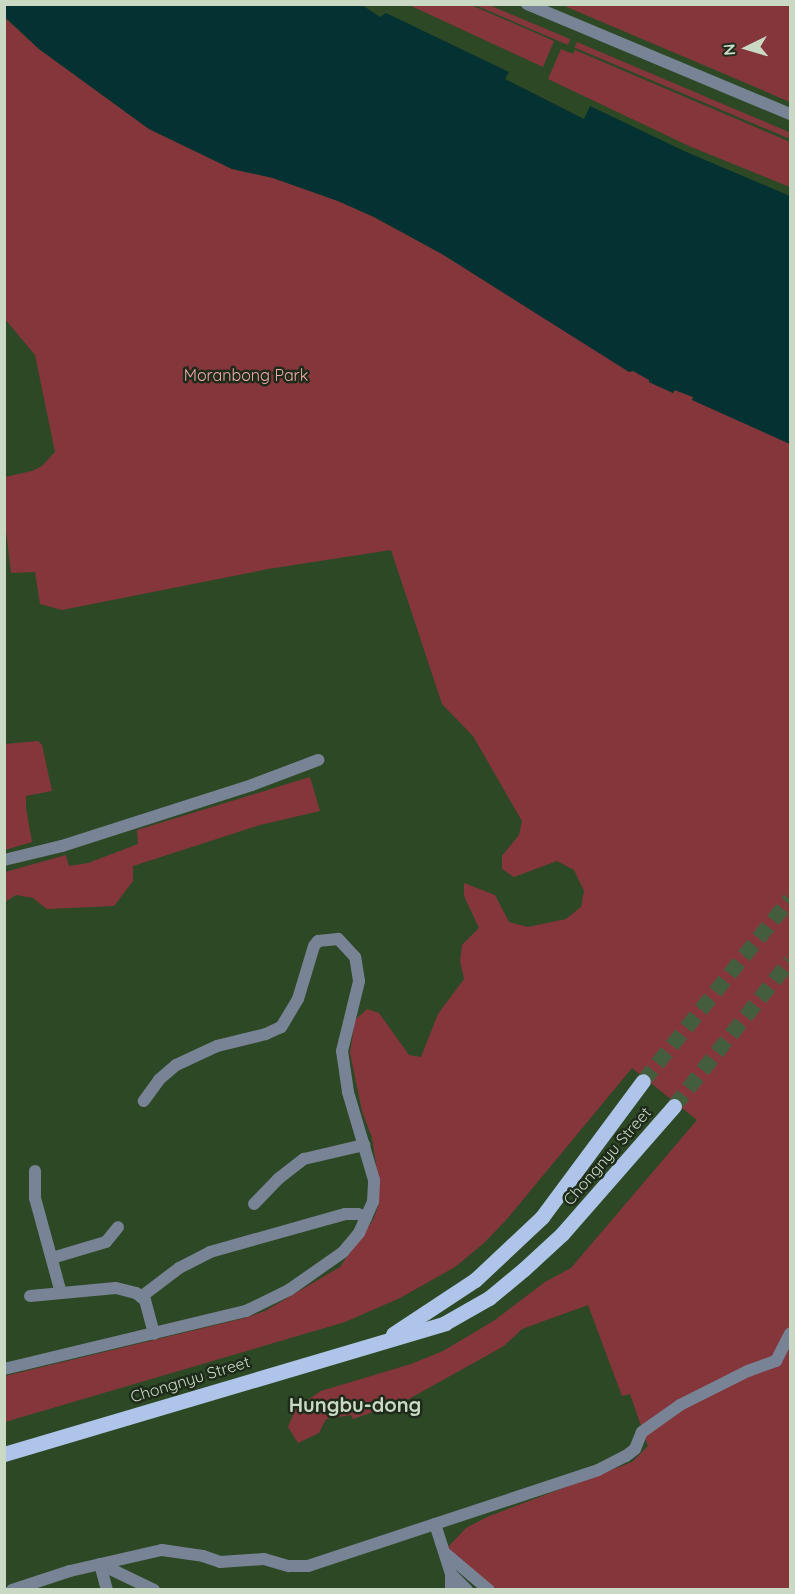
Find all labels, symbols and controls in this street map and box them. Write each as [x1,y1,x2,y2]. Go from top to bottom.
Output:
north arrow [717,18,777,78]
text: N [719,43,740,56]
park label: Moranbong Park [184,365,308,385]
street label: Chongnyu Street [559,1103,655,1209]
street label: Chongnyu Street [128,1352,252,1406]
district label: Hungbu-dong [289,1392,421,1416]

